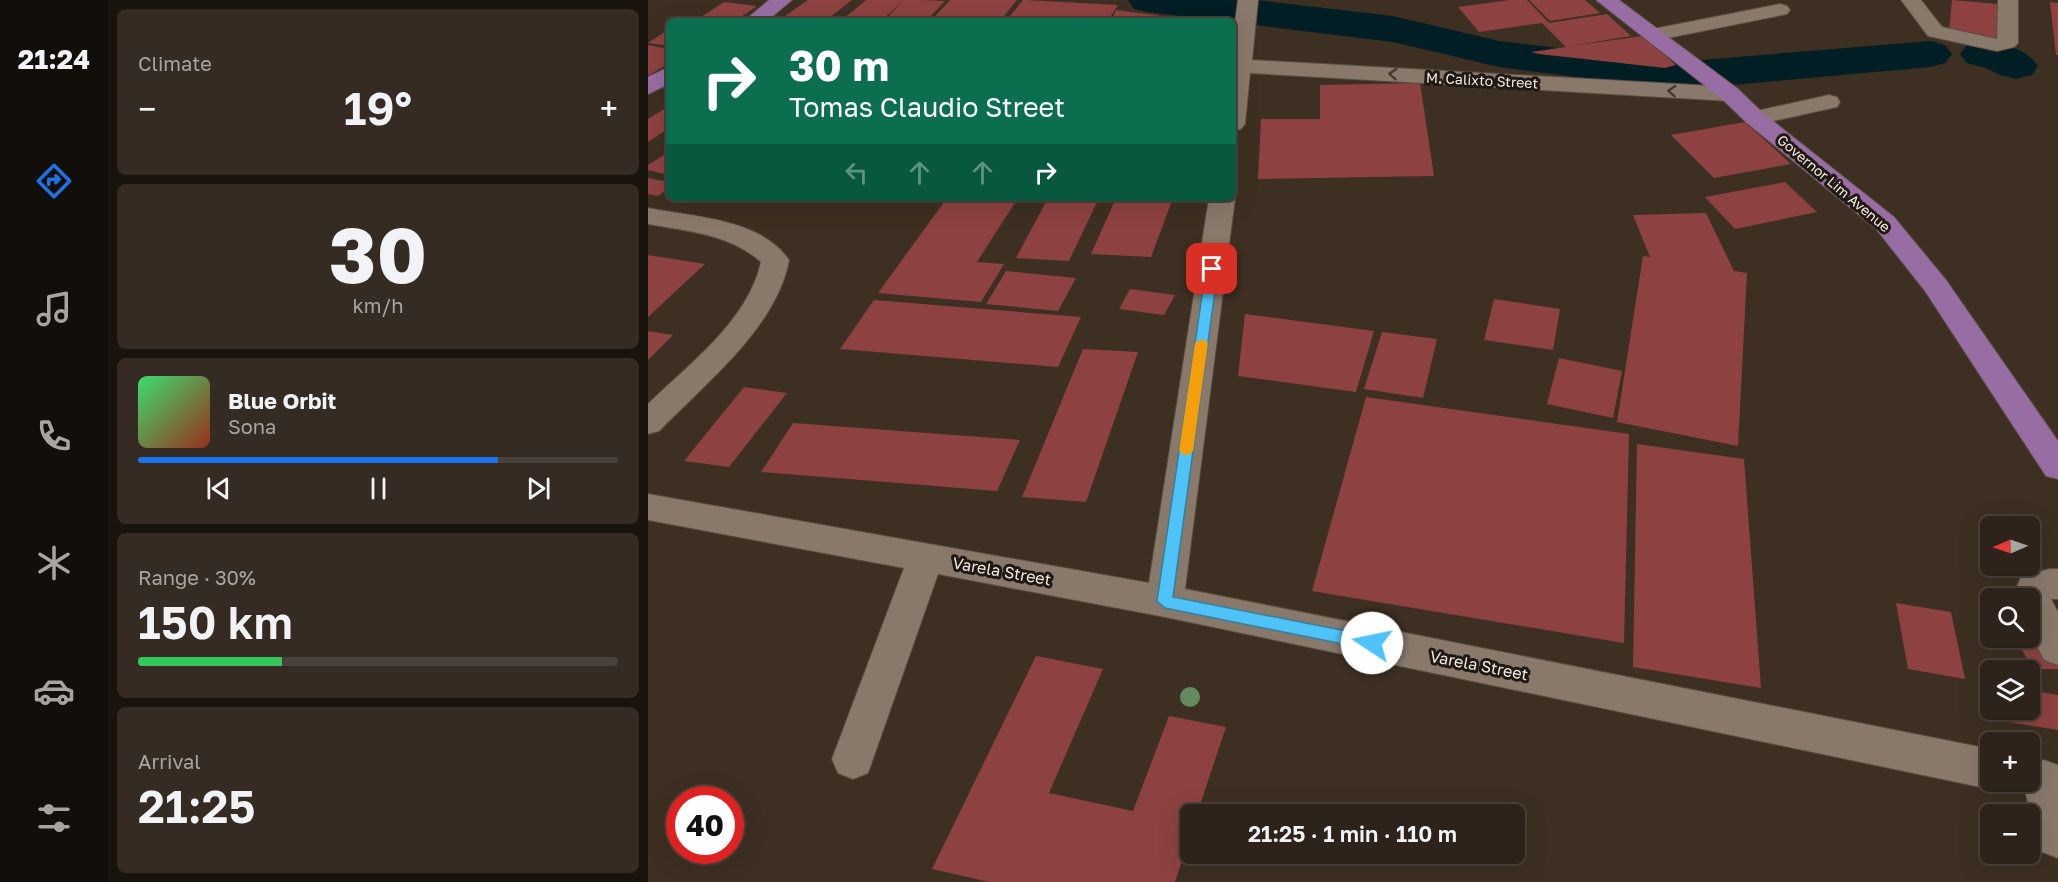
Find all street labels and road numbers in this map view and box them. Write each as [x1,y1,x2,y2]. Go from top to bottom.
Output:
street label: M. Calixto Street [1425,69,1539,91]
street label: Governor Lim Avenue [1774,131,1894,235]
street label: Varela Street [951,552,1053,590]
street label: Varela Street [1428,646,1530,684]

